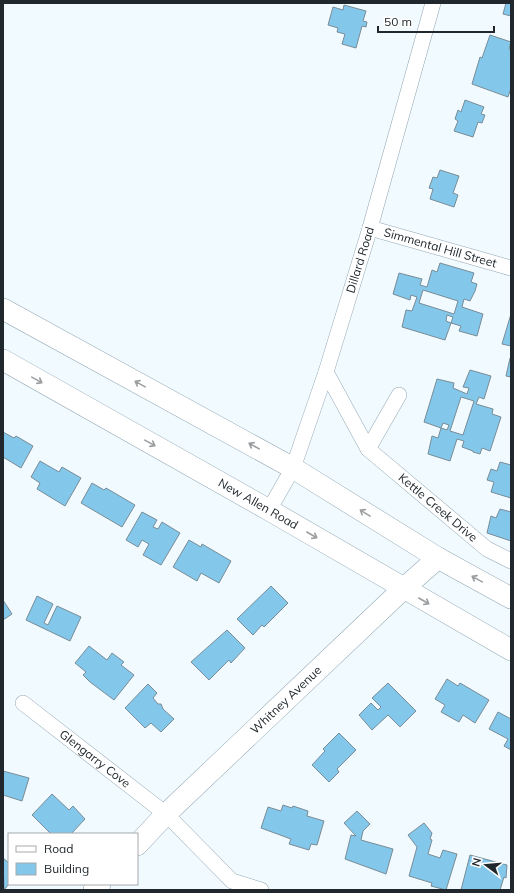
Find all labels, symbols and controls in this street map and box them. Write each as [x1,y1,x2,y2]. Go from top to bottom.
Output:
scale bar [378,8,494,34]
text: 50 m [384,14,412,29]
street label: Simmental Hill Street [382,224,498,271]
street label: Dillard Road [343,225,377,295]
one-way arrow [31,376,43,384]
one-way arrow [134,379,146,387]
one-way arrow [144,440,156,448]
one-way arrow [248,442,260,450]
street label: Kettle Creek Drive [396,470,481,545]
street label: New Allen Road [216,475,301,532]
one-way arrow [359,508,371,516]
one-way arrow [306,532,318,540]
one-way arrow [471,575,483,583]
one-way arrow [418,597,430,605]
street label: Whitney Avenue [247,662,324,737]
street label: Glengarry Cove [57,726,134,791]
legend [8,833,138,885]
text: Road [44,841,73,856]
north arrow [466,845,506,885]
text: N [469,856,484,868]
text: Building [44,861,89,876]

